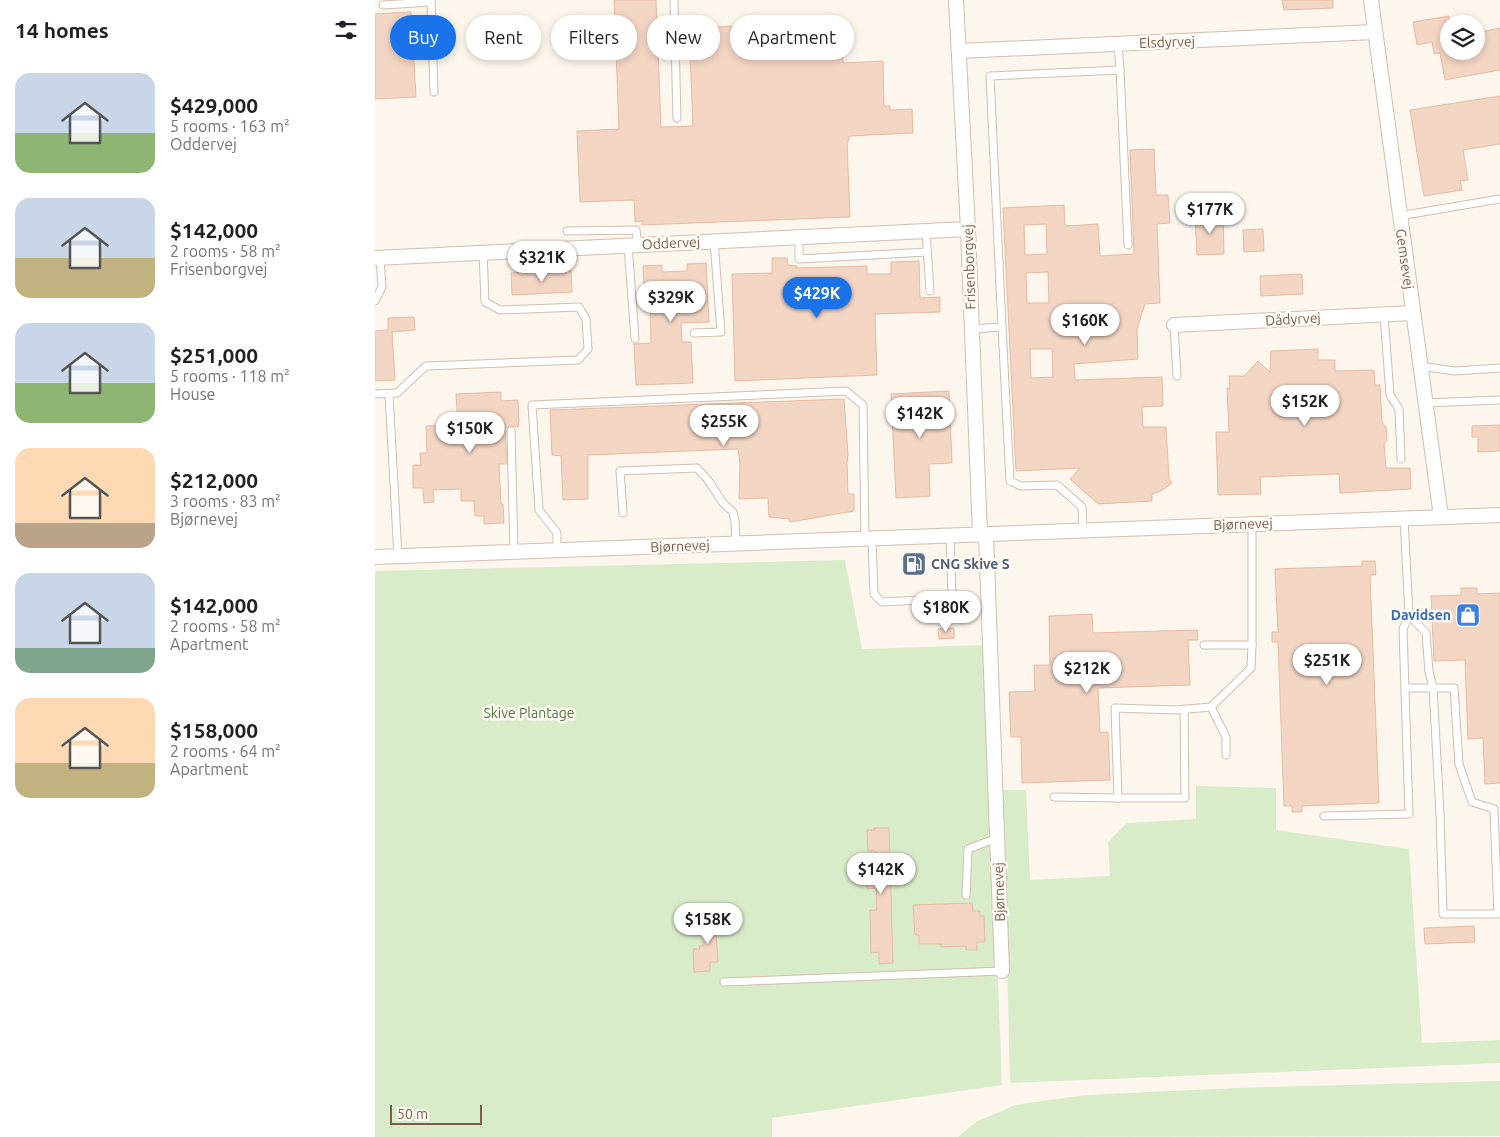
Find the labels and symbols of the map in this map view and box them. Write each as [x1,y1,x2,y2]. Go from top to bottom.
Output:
street label: Elsdyrvej [1139,33,1195,51]
pin: $177K [1175,192,1245,235]
street label: Frisenborgvej [960,224,978,310]
street label: Gemsevej [1393,228,1417,290]
street label: Oddervej [641,233,701,253]
pin: $321K [507,240,577,283]
pin: $429K [782,276,852,319]
pin: $329K [636,280,706,323]
pin: $160K [1050,304,1120,346]
street label: Dådyrvej [1265,310,1321,328]
pin: $152K [1270,384,1340,427]
pin: $142K [885,396,955,439]
pin: $255K [689,404,759,447]
pin: $150K [435,412,505,454]
street label: Bjørnevej [1213,515,1273,533]
street label: Bjørnevej [650,537,710,555]
fuel station icon: CNG Skive S [901,551,927,577]
place label: CNG Skive S [931,556,1010,572]
pin: $180K [911,590,981,633]
shop icon: Davidsen [1455,602,1481,628]
place label: Davidsen [1391,607,1451,623]
pin: $251K [1292,644,1362,686]
pin: $212K [1052,652,1122,694]
park label: Skive Plantage [483,705,575,721]
pin: $142K [846,852,916,895]
street label: Bjørnevej [990,862,1008,922]
pin: $158K [673,902,743,945]
scale bar [390,1102,483,1125]

